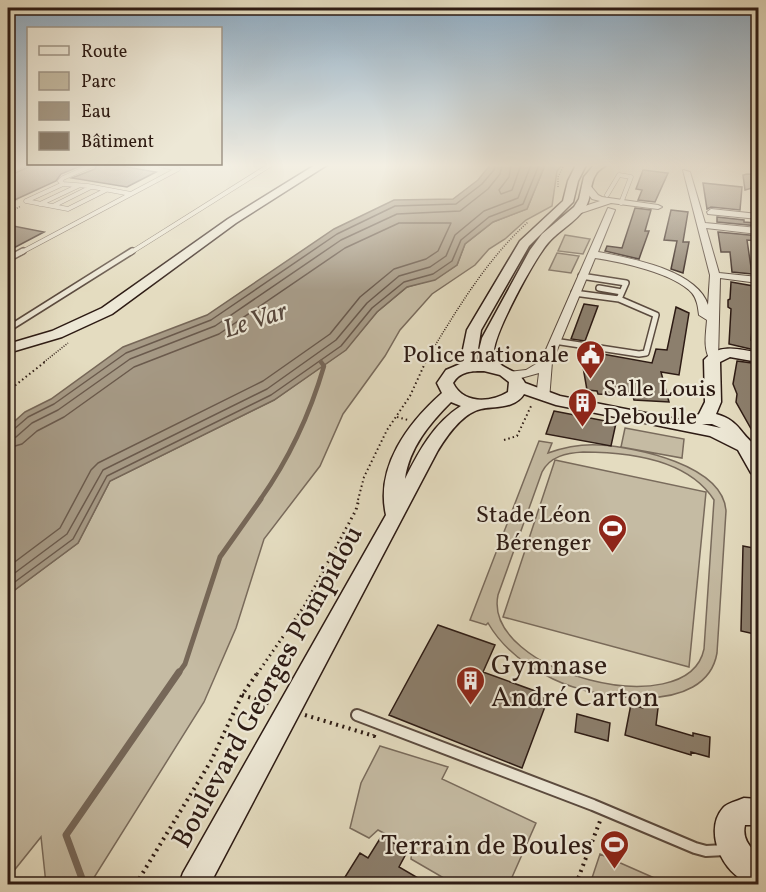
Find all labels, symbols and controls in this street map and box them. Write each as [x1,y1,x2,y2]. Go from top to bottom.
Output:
legend [27,27,222,165]
text: Route [81,40,127,65]
text: Parc [81,70,116,95]
text: Eau [81,100,111,125]
text: Bâtiment [81,130,154,155]
water label: Le Var [219,294,293,348]
public building icon: Police nationale [574,338,606,380]
place label: Police nationale [403,339,569,373]
place label: Salle Louis Deboulle [603,373,716,435]
building icon: Salle Louis Deboulle [566,386,598,428]
place label: Stade Léon Bérenger [476,499,591,561]
sports icon: Stade Léon Bérenger [596,512,628,554]
street label: Boulevard Georges Pompidou [163,519,373,856]
place label: Gymnase André Carton [491,647,659,718]
building icon: Gymnase André Carton [454,664,486,706]
place label: Terrain de Boules [381,827,593,866]
sports icon: Terrain de Boules [598,828,630,870]

